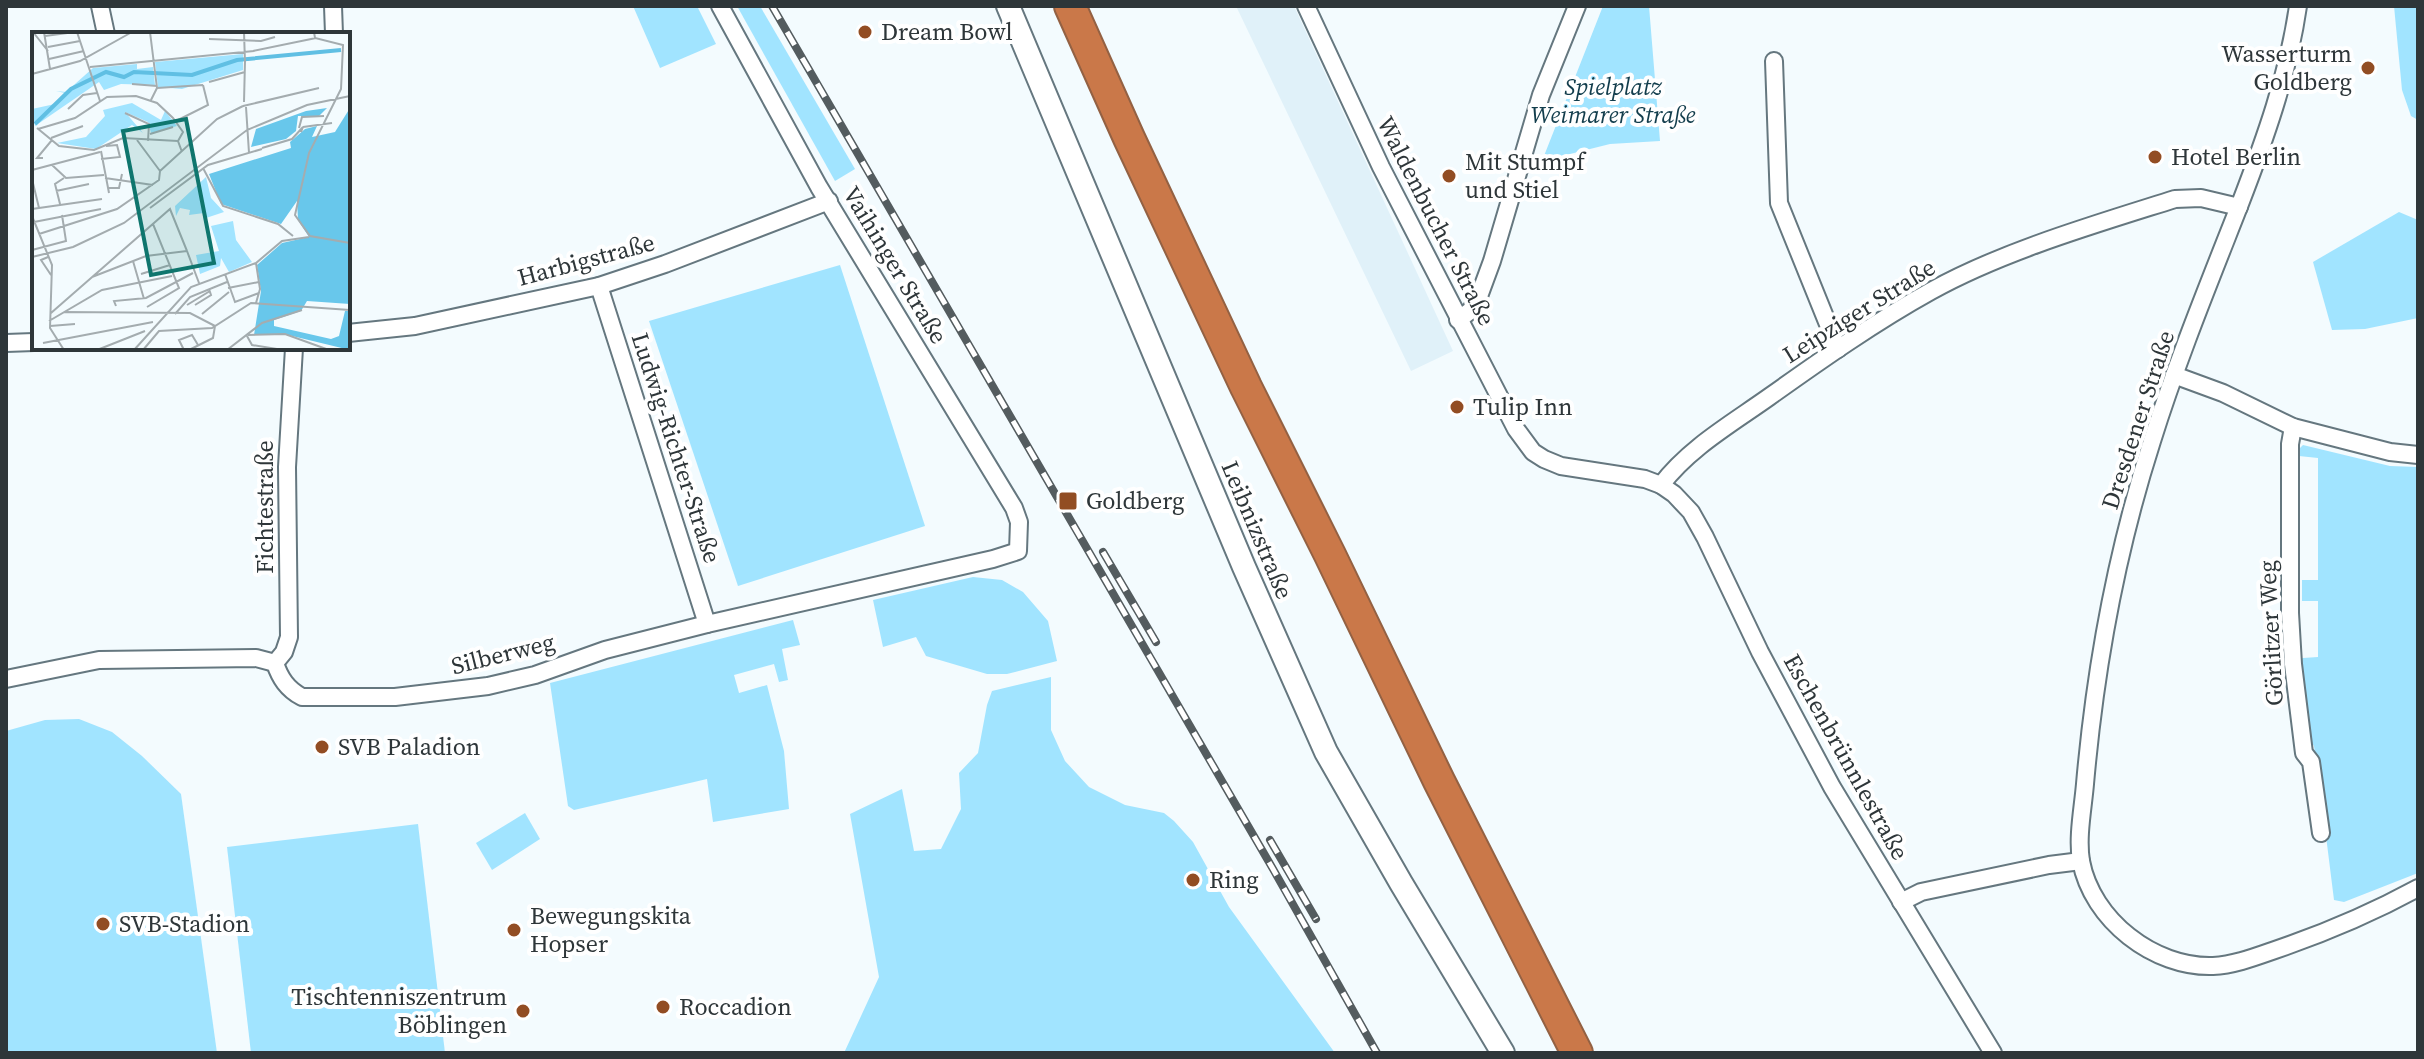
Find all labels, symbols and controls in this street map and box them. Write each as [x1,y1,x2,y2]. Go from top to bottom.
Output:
place label: Dream Bowl [881,15,1013,48]
marker: Dream Bowl [856,23,874,41]
inset map [32,32,350,350]
place label: Wasserturm Goldberg [2221,37,2352,98]
marker: Wasserturm Goldberg [2359,59,2377,77]
park label: Spielplatz Weimarer Straße [1530,70,1696,131]
street label: Waldenbucher Straße [1369,110,1504,331]
place label: Hotel Berlin [2171,140,2301,173]
place label: Mit Stumpf und Stiel [1465,145,1587,206]
marker: Hotel Berlin [2146,148,2164,166]
marker: Mit Stumpf und Stiel [1440,167,1458,185]
street label: Vaihinger Straße [835,180,955,350]
street label: Harbigstraße [514,225,658,294]
street label: Leipziger Straße [1776,250,1941,371]
street label: Dresdener Straße [2093,326,2182,514]
street label: Ludwig-Richter-Straße [624,329,729,567]
place label: Tulip Inn [1473,390,1573,423]
marker: Tulip Inn [1448,398,1466,416]
street label: Fichtestraße [248,440,281,574]
street label: Leibnizstraße [1214,456,1301,604]
place label: Goldberg [1086,484,1185,517]
marker: Goldberg [1057,490,1079,512]
street label: Görlitzer Weg [2250,559,2291,707]
street label: Silberweg [448,625,558,682]
street label: Eschenbrünnlestraße [1776,648,1917,866]
place label: SVB Paladion [338,730,480,763]
marker: SVB Paladion [313,738,331,756]
place label: Ring [1209,863,1259,896]
marker: Ring [1184,871,1202,889]
place label: Bewegungskita Hopser [530,899,692,960]
place label: SVB-Stadion [119,907,250,940]
marker: SVB-Stadion [94,915,112,933]
marker: Bewegungskita Hopser [505,921,523,939]
place label: Tischtenniszentrum Böblingen [291,980,507,1041]
place label: Roccadion [679,990,792,1023]
marker: Roccadion [654,998,672,1016]
marker: Tischtenniszentrum Böblingen [514,1002,532,1020]

